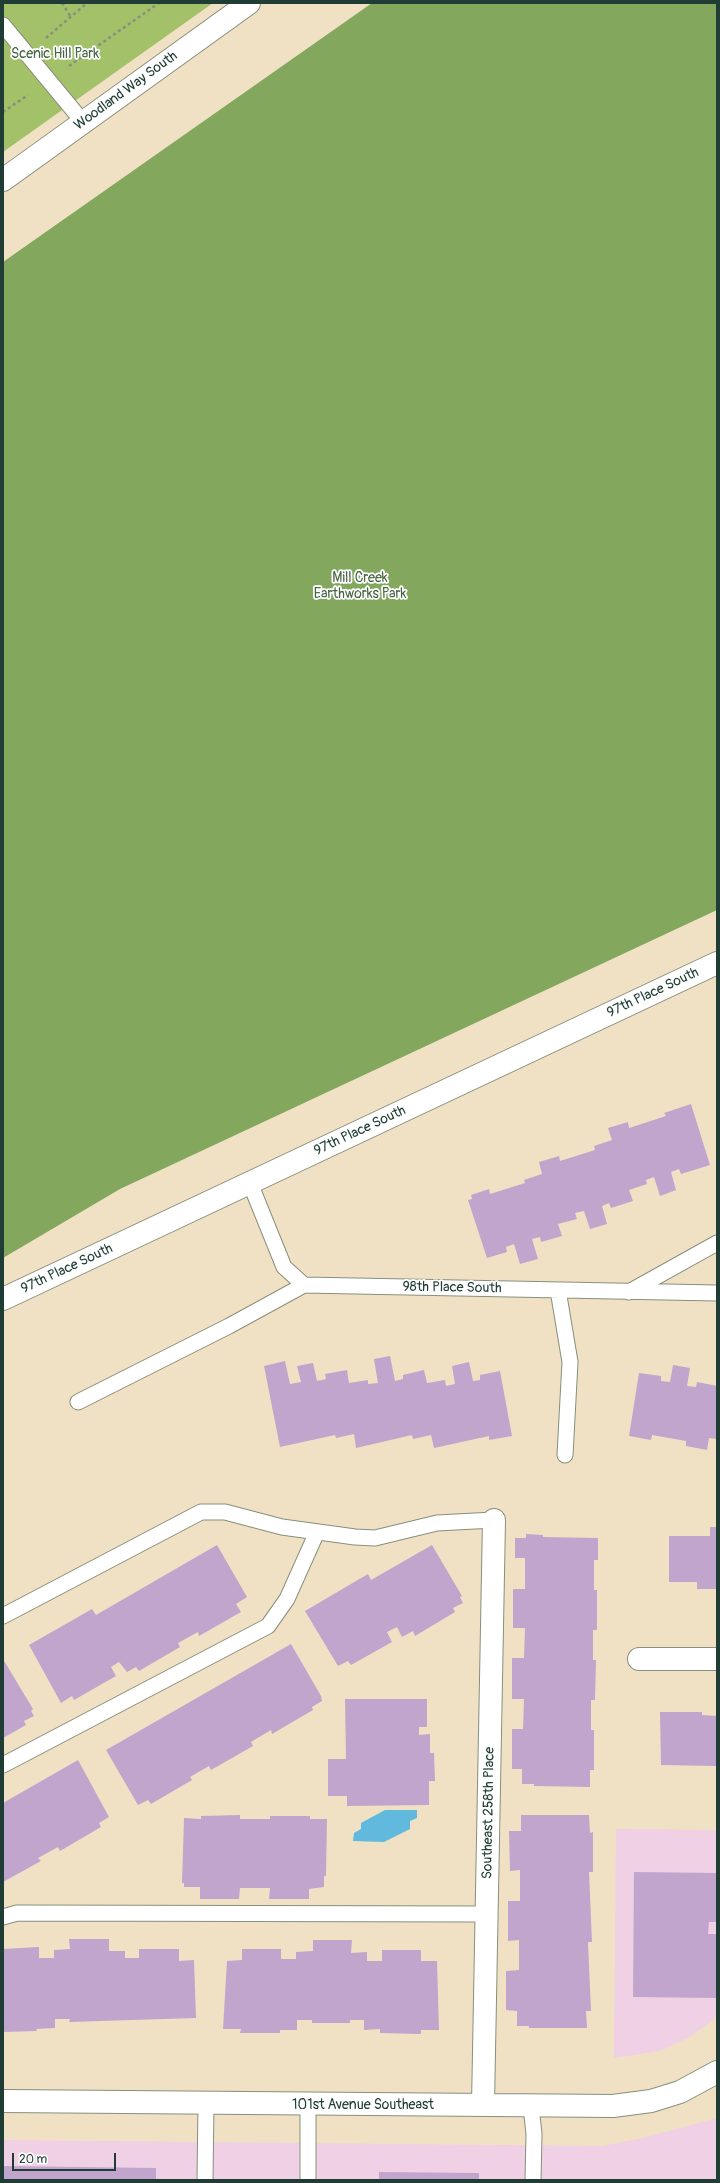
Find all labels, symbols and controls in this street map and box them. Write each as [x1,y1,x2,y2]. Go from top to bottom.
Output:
park label: Scenic Hill Park [11,46,99,62]
street label: Woodland Way South [71,48,181,134]
park label: Mill Creek Earthworks Park [314,570,406,602]
street label: 97th Place South [604,964,702,1022]
street label: 97th Place South [311,1102,409,1160]
street label: 97th Place South [18,1240,116,1298]
street label: 98th Place South [402,1279,502,1297]
street label: Southeast 258th Place [479,1747,499,1879]
street label: 101st Avenue Southeast [292,2097,434,2113]
scale bar [14,2145,118,2171]
text: 20 m [19,2152,47,2167]

